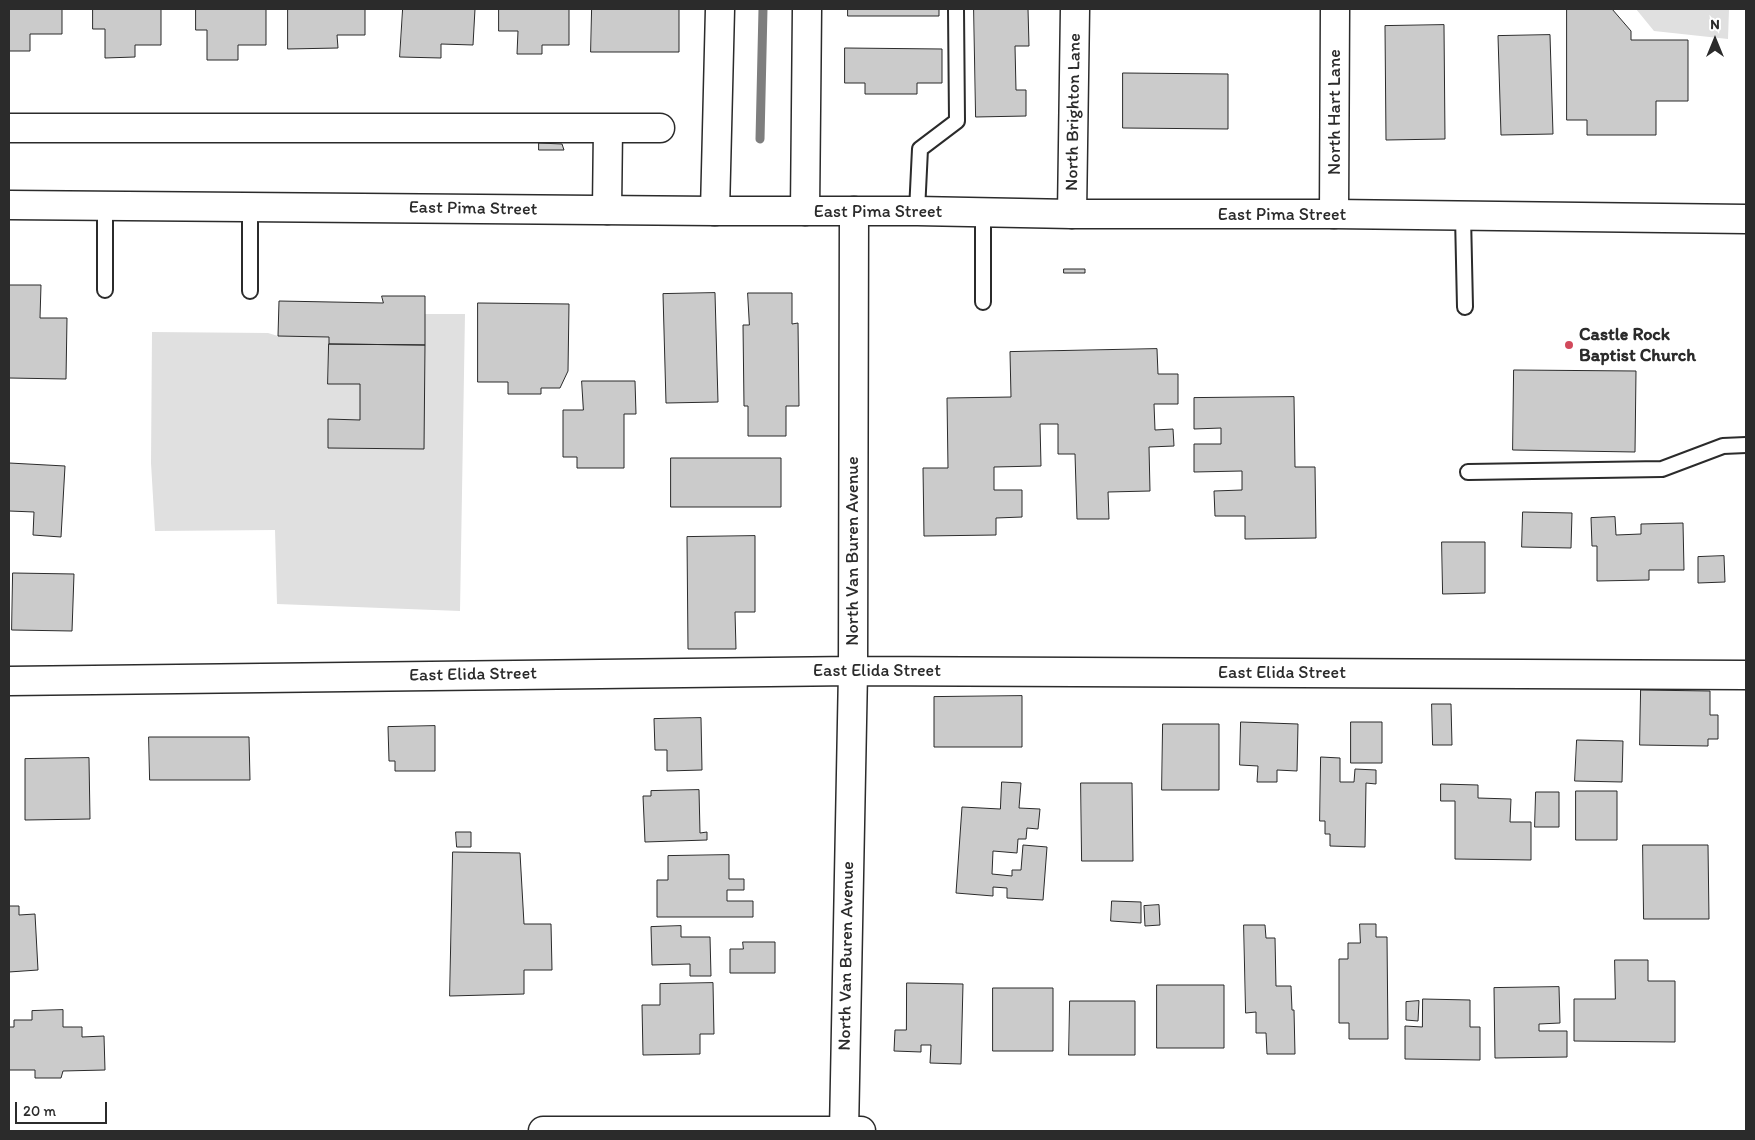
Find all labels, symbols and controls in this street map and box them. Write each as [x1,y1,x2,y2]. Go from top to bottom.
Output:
north arrow [1690,15,1740,65]
text: N [1710,16,1720,33]
street label: North Brighton Lane [1062,33,1086,191]
street label: North Hart Lane [1324,49,1346,175]
street label: East Pima Street [409,197,537,221]
street label: East Pima Street [814,201,942,223]
street label: East Pima Street [1218,204,1346,226]
place label: Castle Rock Baptist Church [1579,324,1696,366]
marker: Castle Rock Baptist Church [1563,339,1575,351]
street label: North Van Buren Avenue [842,456,864,646]
street label: East Elida Street [813,660,941,682]
street label: East Elida Street [1218,662,1346,684]
street label: East Elida Street [409,663,537,687]
street label: North Van Buren Avenue [835,861,859,1051]
scale bar [18,1092,110,1124]
text: 20 m [23,1102,56,1120]

